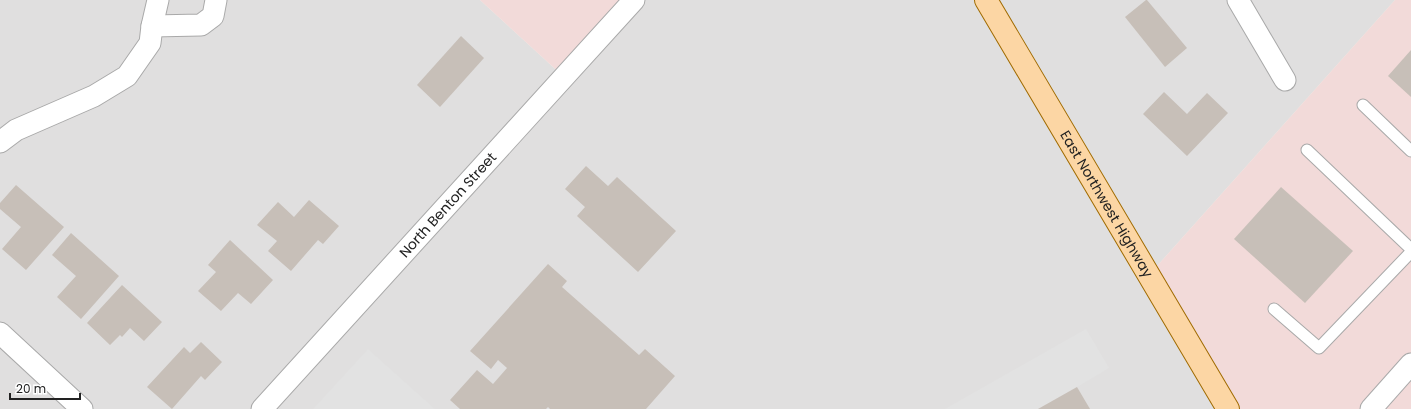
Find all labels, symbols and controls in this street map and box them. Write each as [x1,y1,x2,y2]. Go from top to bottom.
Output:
street label: East Northwest Highway [1055,127,1158,281]
street label: North Benton Street [395,148,501,262]
scale bar [10,375,80,401]
text: 20 m [16,380,46,397]

